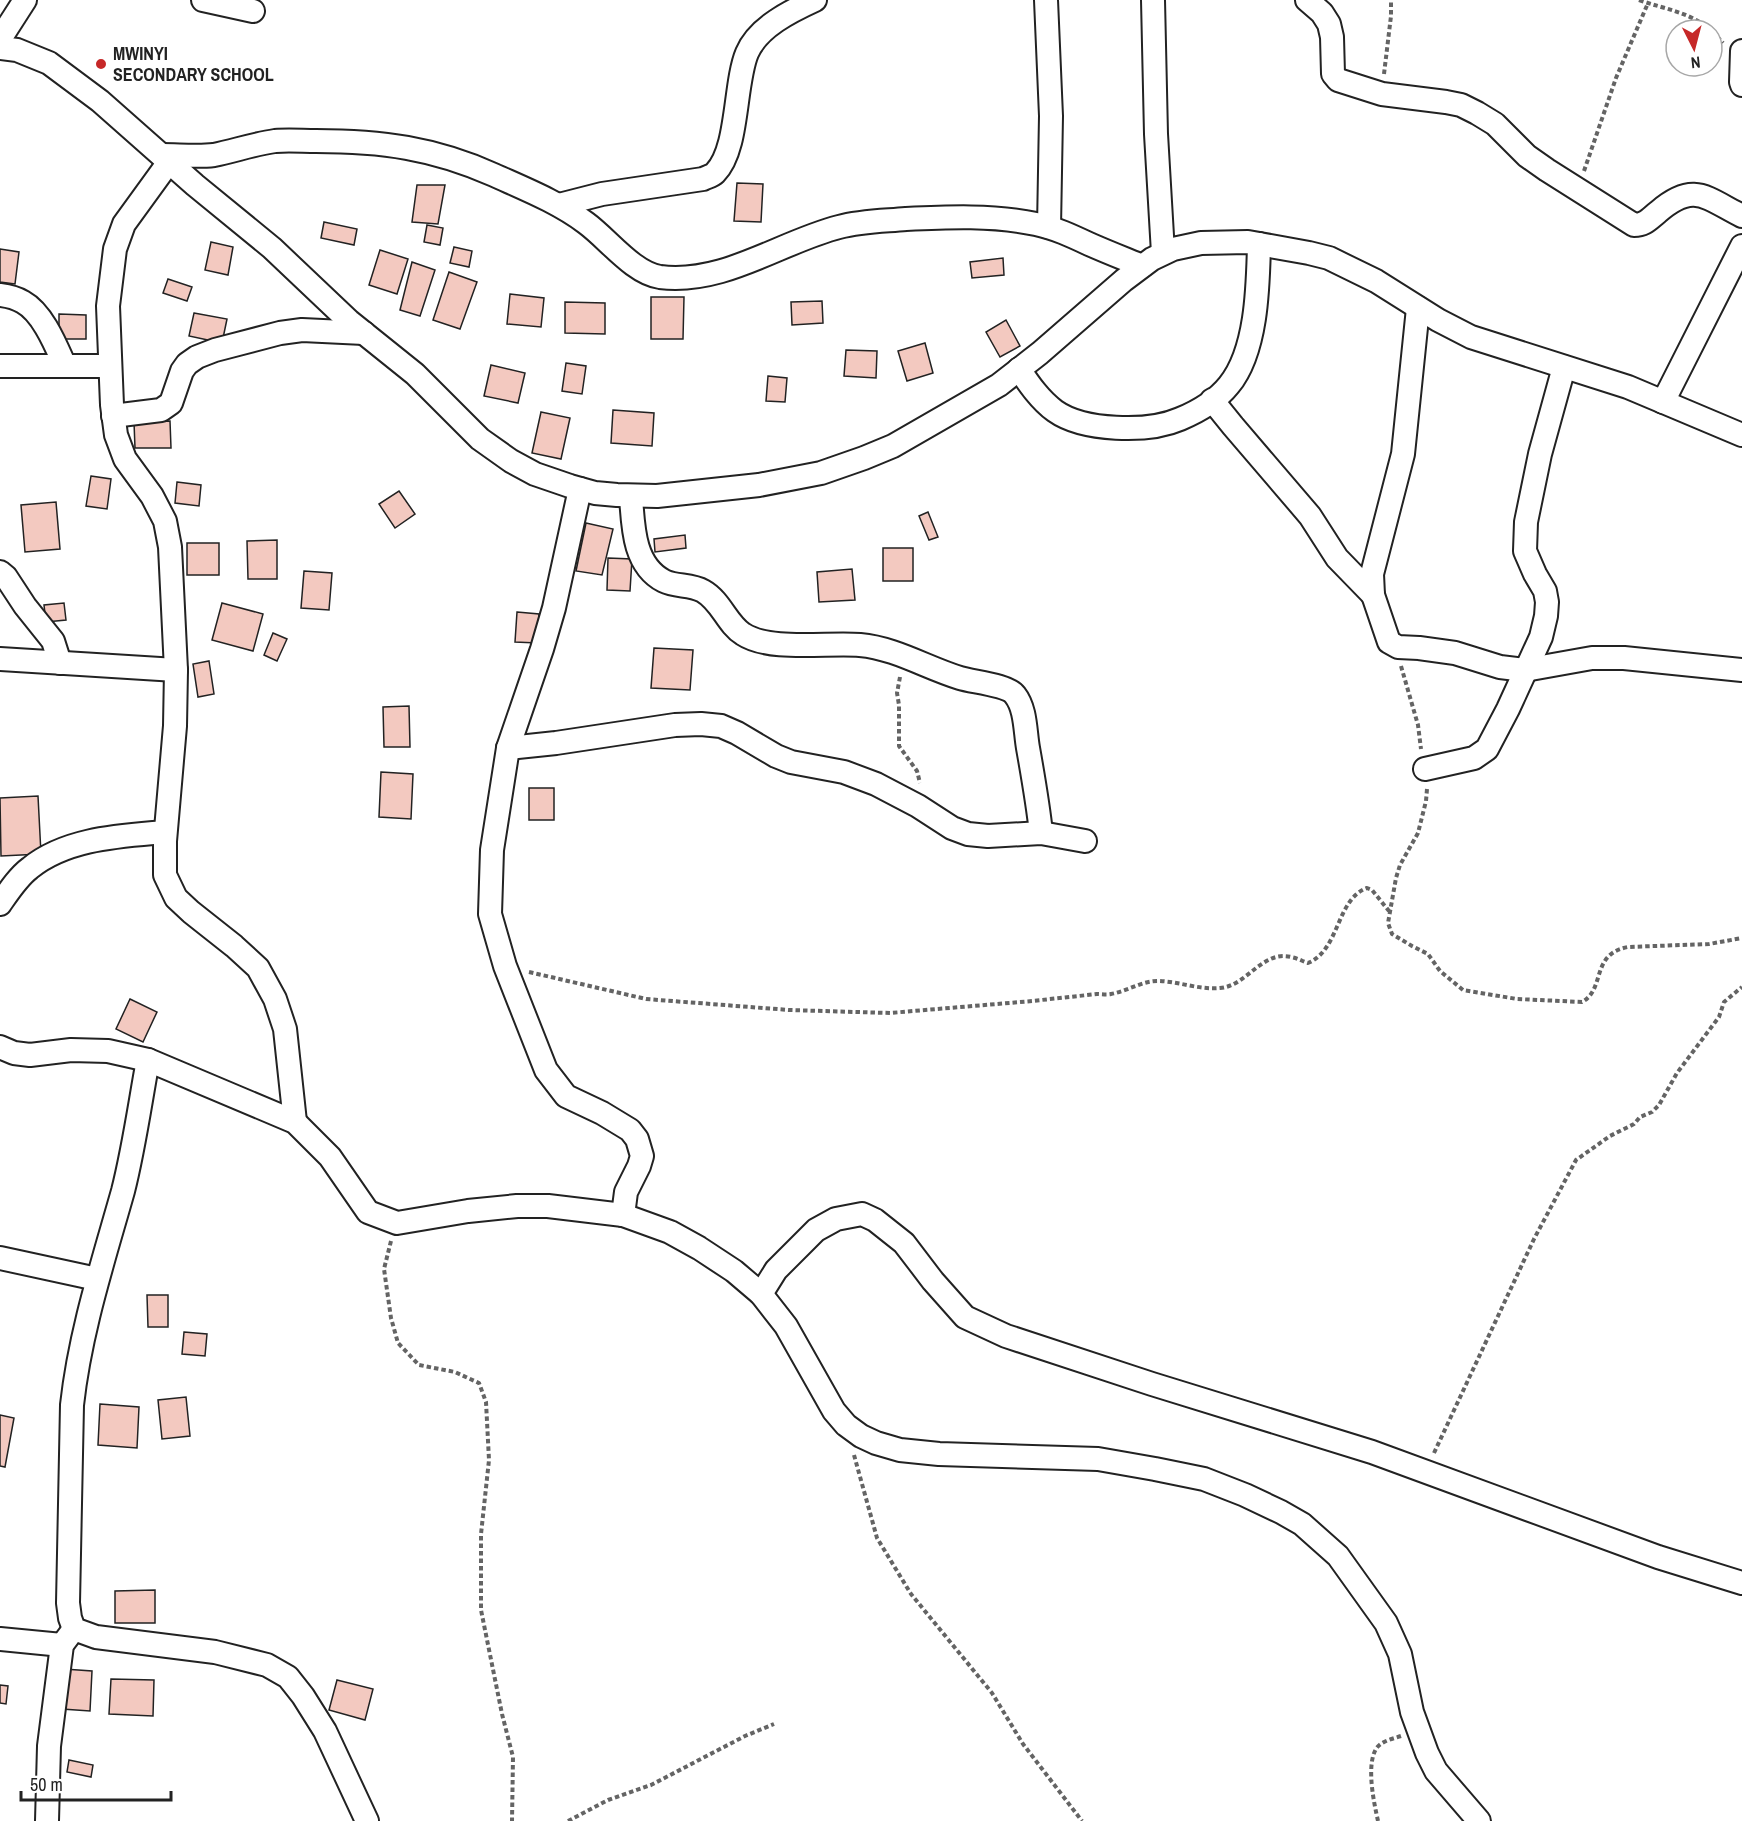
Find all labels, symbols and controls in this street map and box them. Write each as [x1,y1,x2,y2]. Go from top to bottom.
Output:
north arrow [1664,18,1724,78]
place label: MWINYI SECONDARY SCHOOL [113,41,274,87]
text: N [1690,51,1701,74]
marker: MWINYI SECONDARY SCHOOL [94,57,108,71]
scale bar [21,1764,171,1802]
text: 50 m [30,1772,63,1797]

